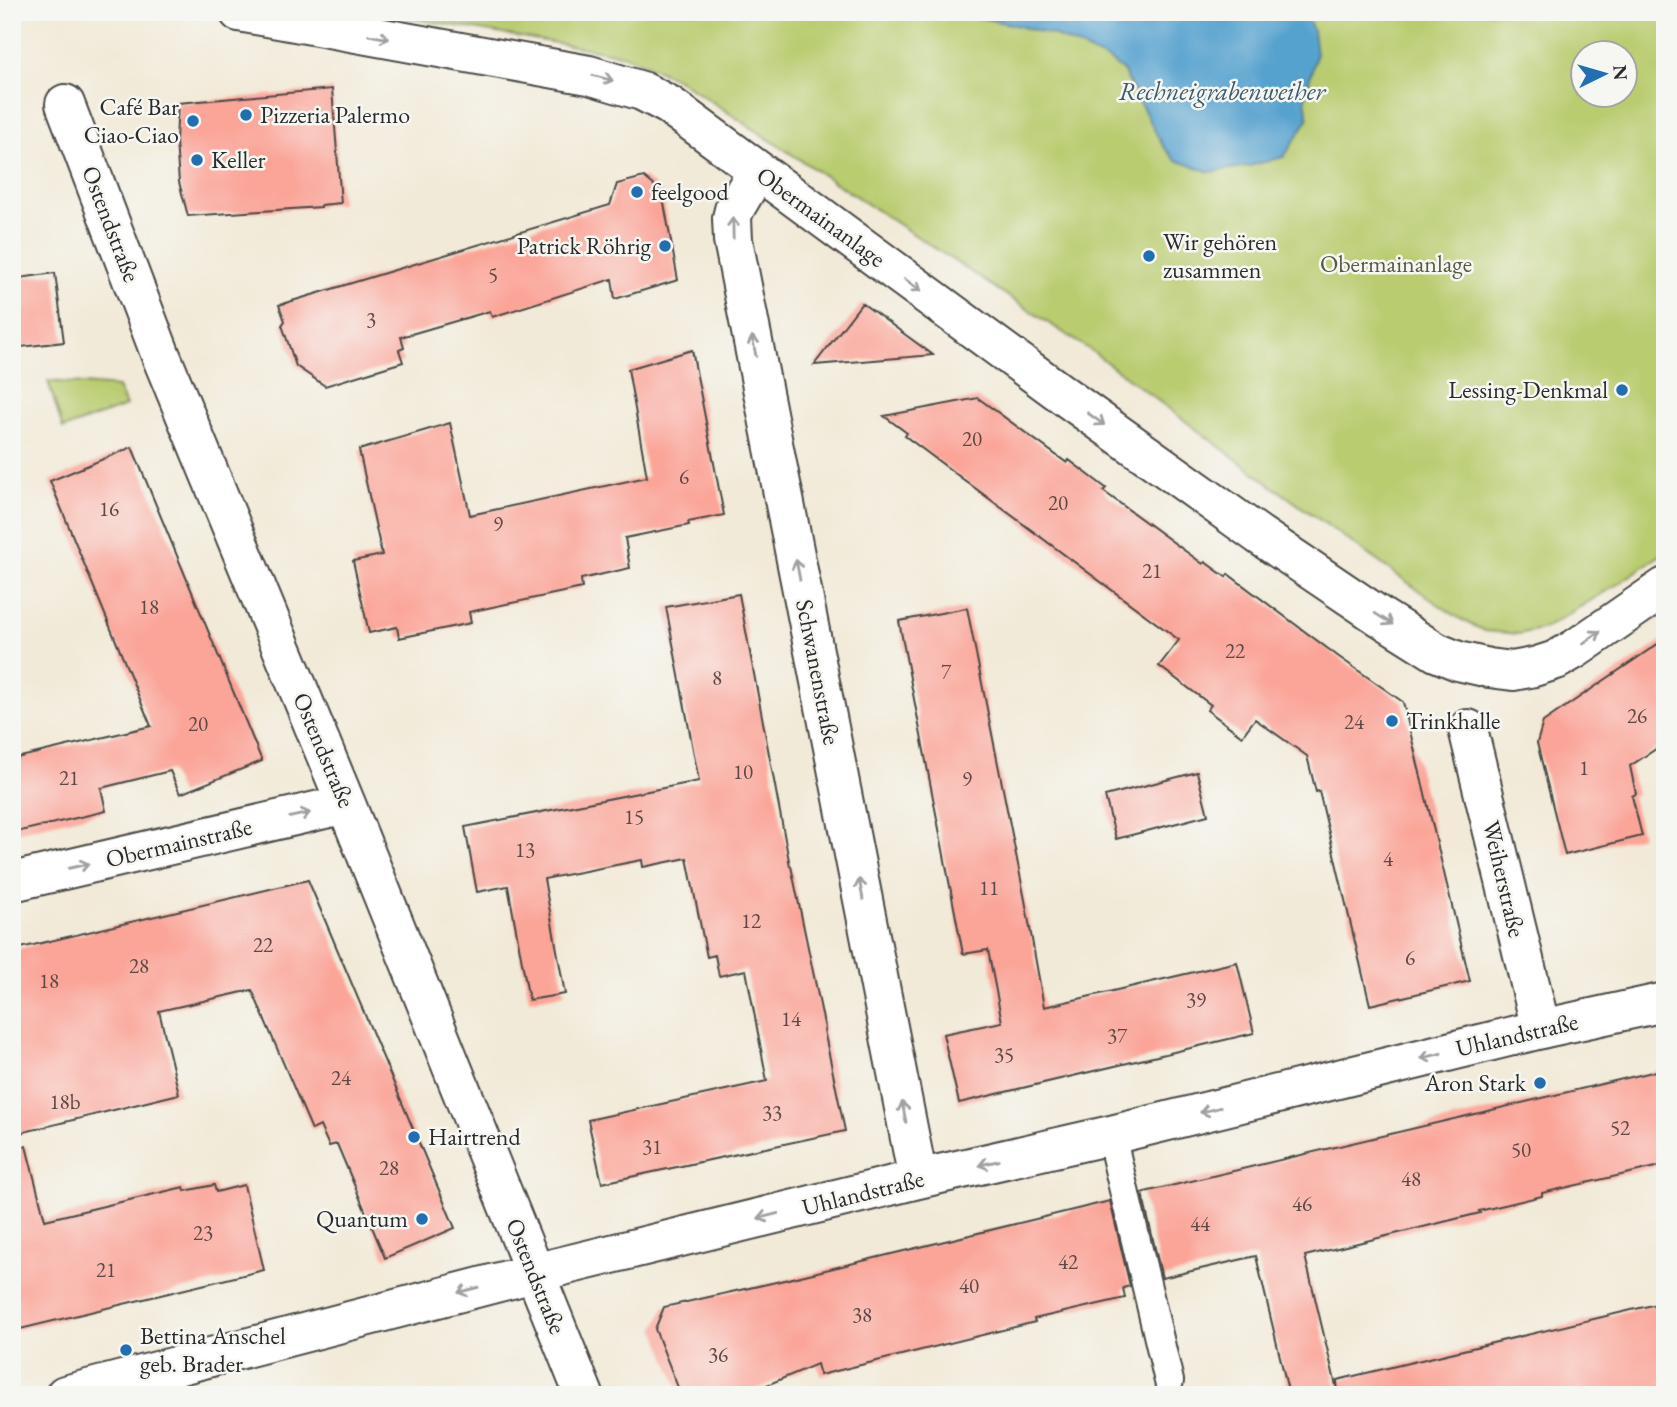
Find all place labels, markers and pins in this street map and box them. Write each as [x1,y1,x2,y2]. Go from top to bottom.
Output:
place label: Café Bar Ciao-Ciao [84,91,179,150]
place label: Pizzeria Palermo [260,99,410,130]
marker: Pizzeria Palermo [238,107,254,123]
marker: Café Bar Ciao-Ciao [185,113,201,129]
place label: Keller [211,144,266,175]
marker: Keller [189,152,205,168]
place label: feelgood [651,176,729,207]
marker: feelgood [629,184,645,200]
place label: Wir gehören zusammen [1163,226,1278,285]
place label: Patrick Röhrig [517,230,652,261]
marker: Patrick Röhrig [657,238,673,254]
marker: Wir gehören zusammen [1141,248,1157,264]
place label: Lessing-Denkmal [1448,374,1608,405]
marker: Lessing-Denkmal [1614,382,1630,398]
place label: Trinkhalle [1406,705,1500,736]
marker: Trinkhalle [1384,713,1400,729]
place label: Aron Stark [1423,1067,1527,1098]
marker: Aron Stark [1532,1075,1548,1091]
place label: Hairtrend [428,1121,521,1152]
marker: Hairtrend [406,1129,422,1145]
place label: Quantum [316,1203,408,1234]
marker: Quantum [414,1211,430,1227]
place label: Bettina Anschel geb. Brader [140,1320,286,1379]
marker: Bettina Anschel geb. Brader [118,1342,134,1358]

